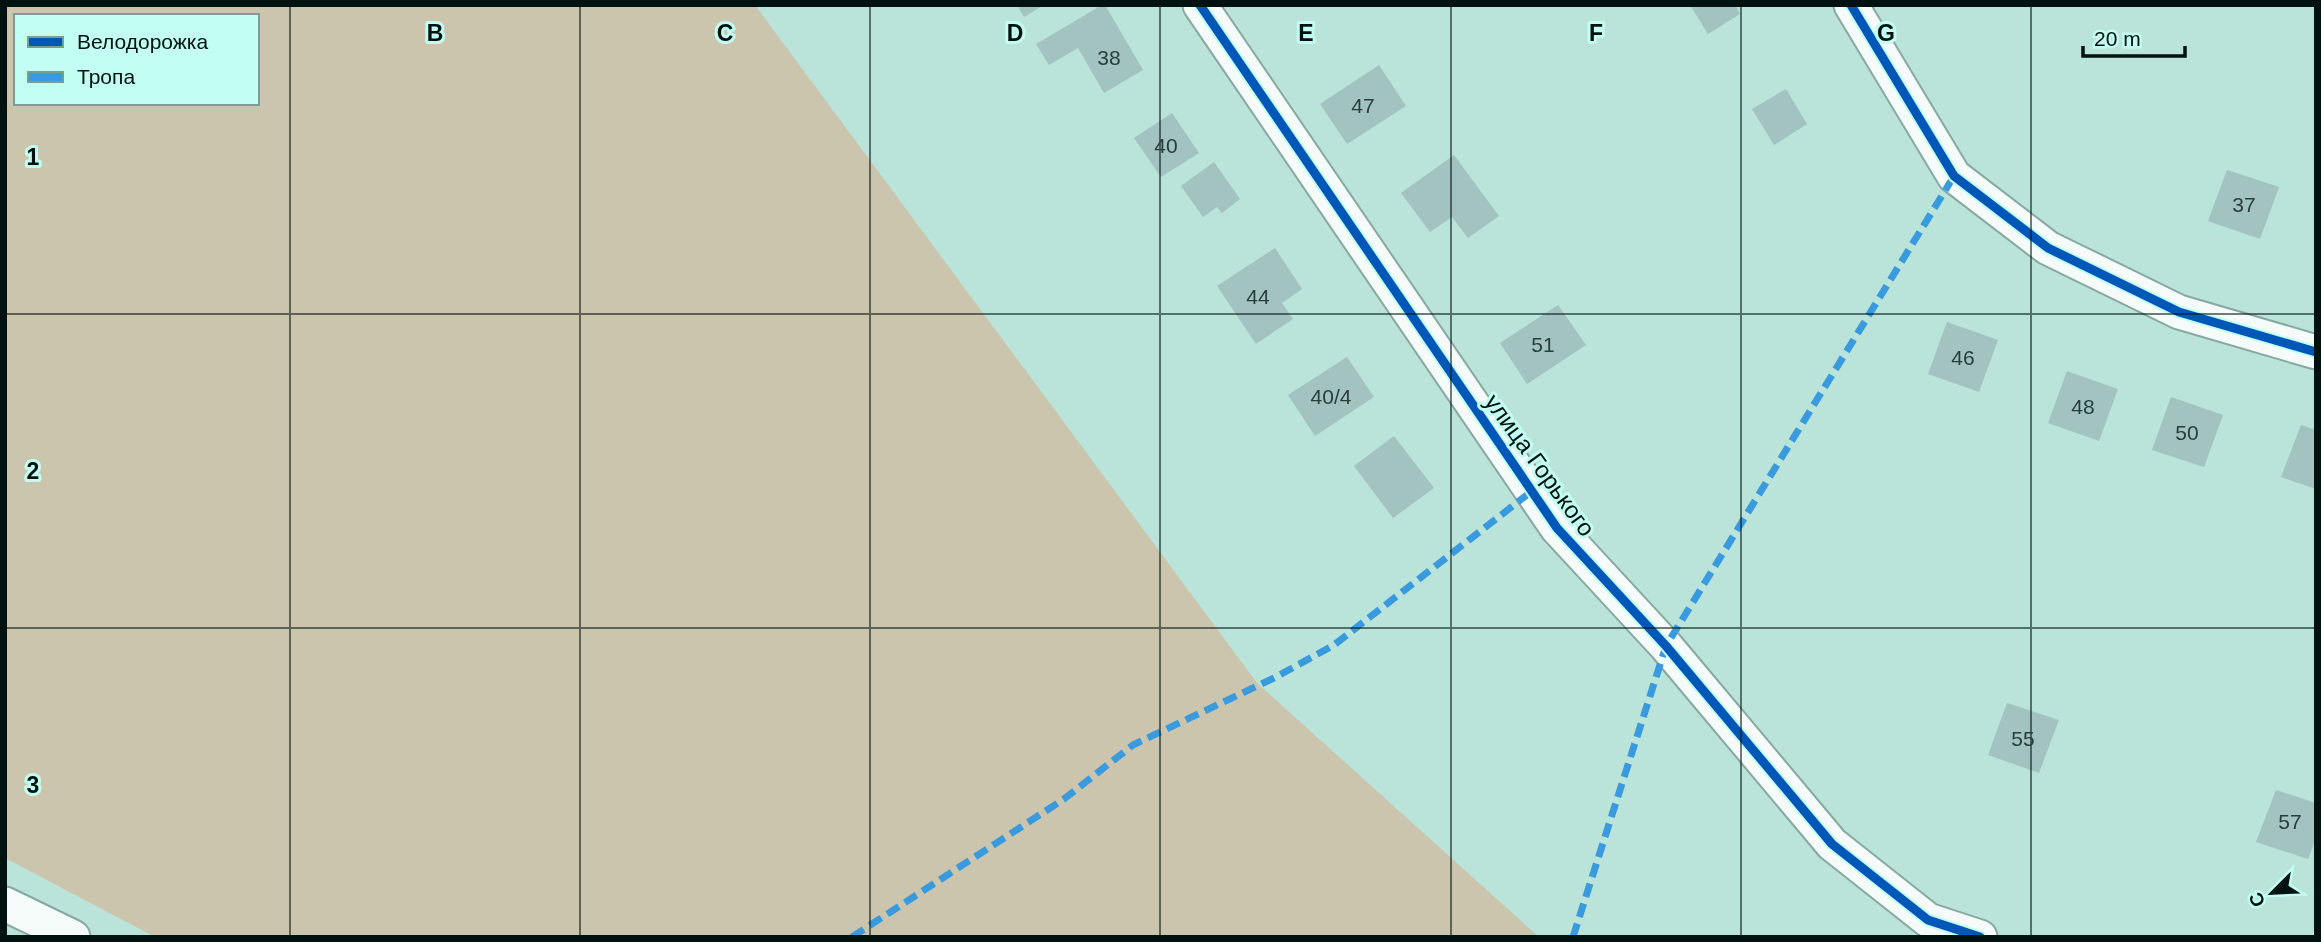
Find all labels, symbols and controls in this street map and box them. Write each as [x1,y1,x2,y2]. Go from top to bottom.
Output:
legend [14,14,259,105]
scale bar [2083,14,2184,58]
text: B [427,20,443,46]
text: C [717,20,733,46]
text: D [1007,20,1023,46]
text: E [1298,20,1314,46]
text: F [1589,20,1603,46]
text: G [1877,20,1895,46]
text: 20 m [2094,27,2141,50]
text: Велодорожка [77,30,208,53]
house number: 38 [1097,46,1121,69]
text: Тропа [77,65,135,88]
house number: 47 [1351,94,1375,117]
house number: 40 [1154,134,1178,157]
text: 1 [27,144,40,170]
house number: 37 [2232,193,2256,216]
house number: 44 [1246,285,1270,308]
house number: 51 [1531,333,1555,356]
house number: 46 [1951,346,1975,369]
house number: 40/4 [1311,385,1352,408]
street label: улица Горького [1479,389,1601,541]
house number: 48 [2071,395,2095,418]
house number: 50 [2175,421,2199,444]
text: 2 [27,458,39,484]
house number: 55 [2011,727,2035,750]
text: 3 [27,772,39,798]
house number: 57 [2278,810,2302,833]
north arrow [2237,858,2307,928]
text: С [2244,889,2269,910]

